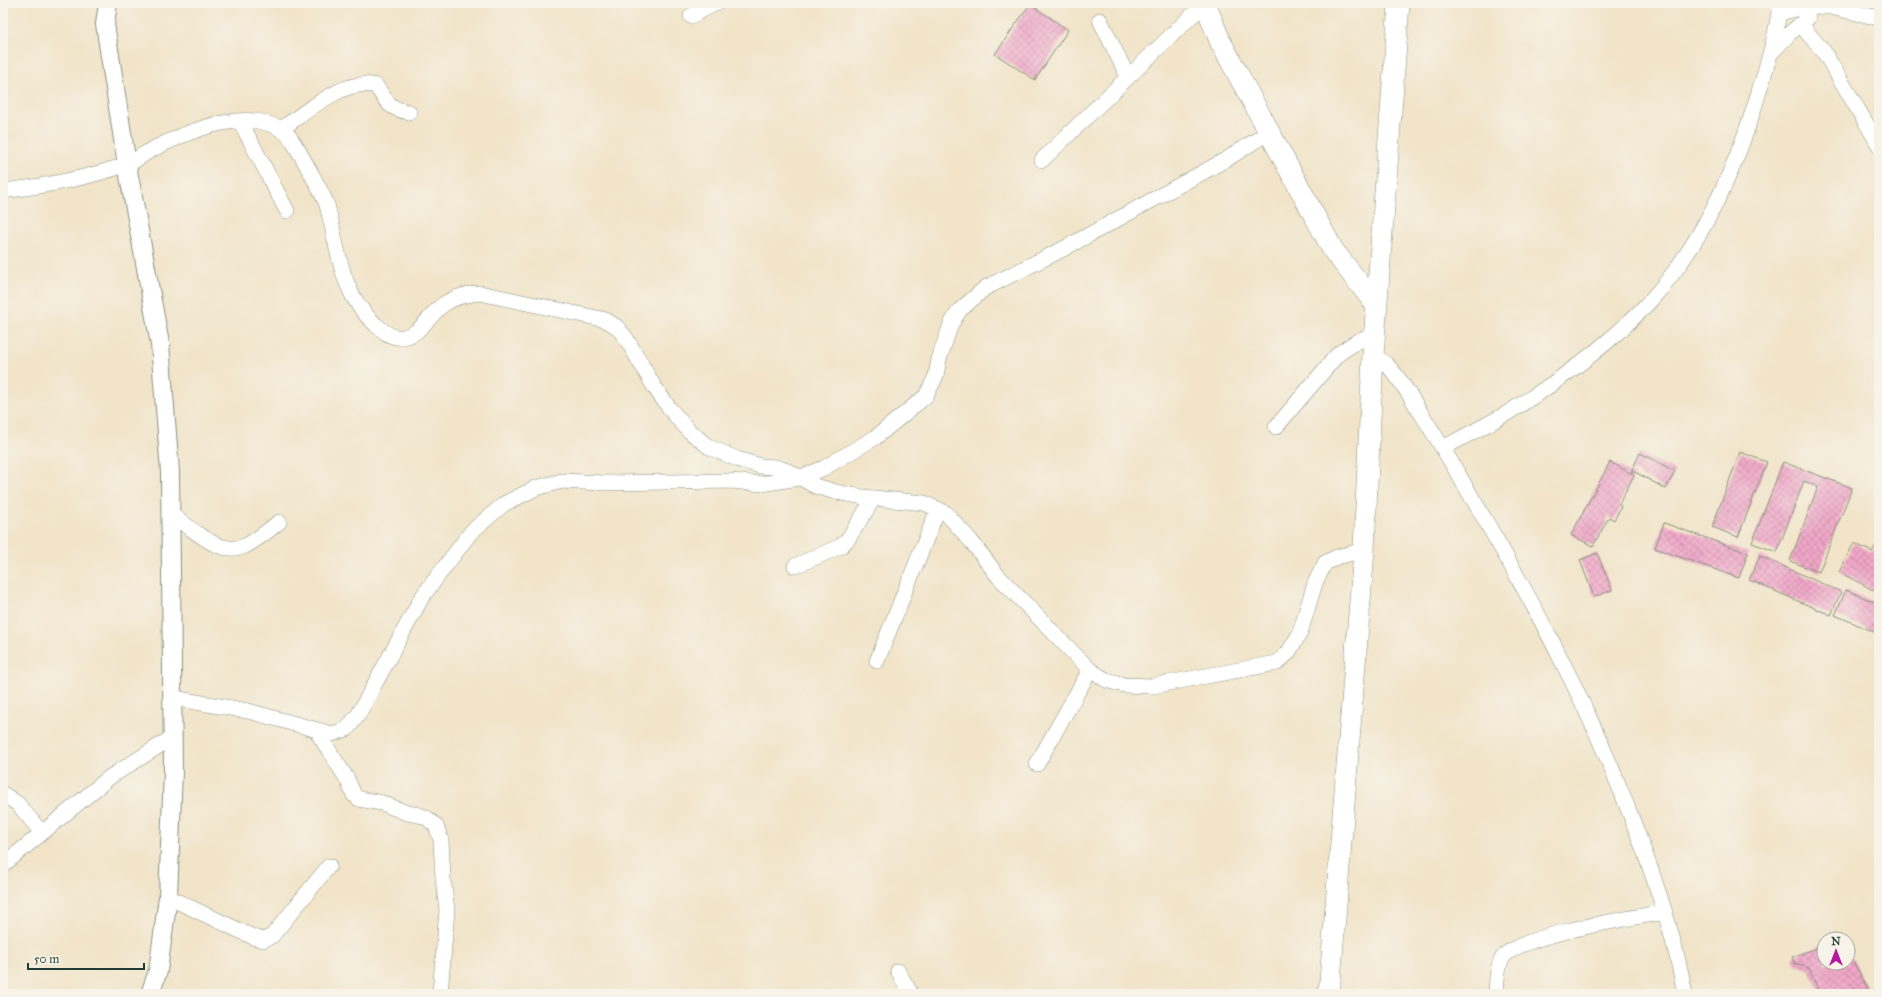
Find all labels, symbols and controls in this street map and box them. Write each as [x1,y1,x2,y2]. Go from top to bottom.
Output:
north arrow [1816,931,1856,971]
text: N [1831,935,1841,948]
scale bar [28,945,144,971]
text: 50 m [34,952,59,966]

